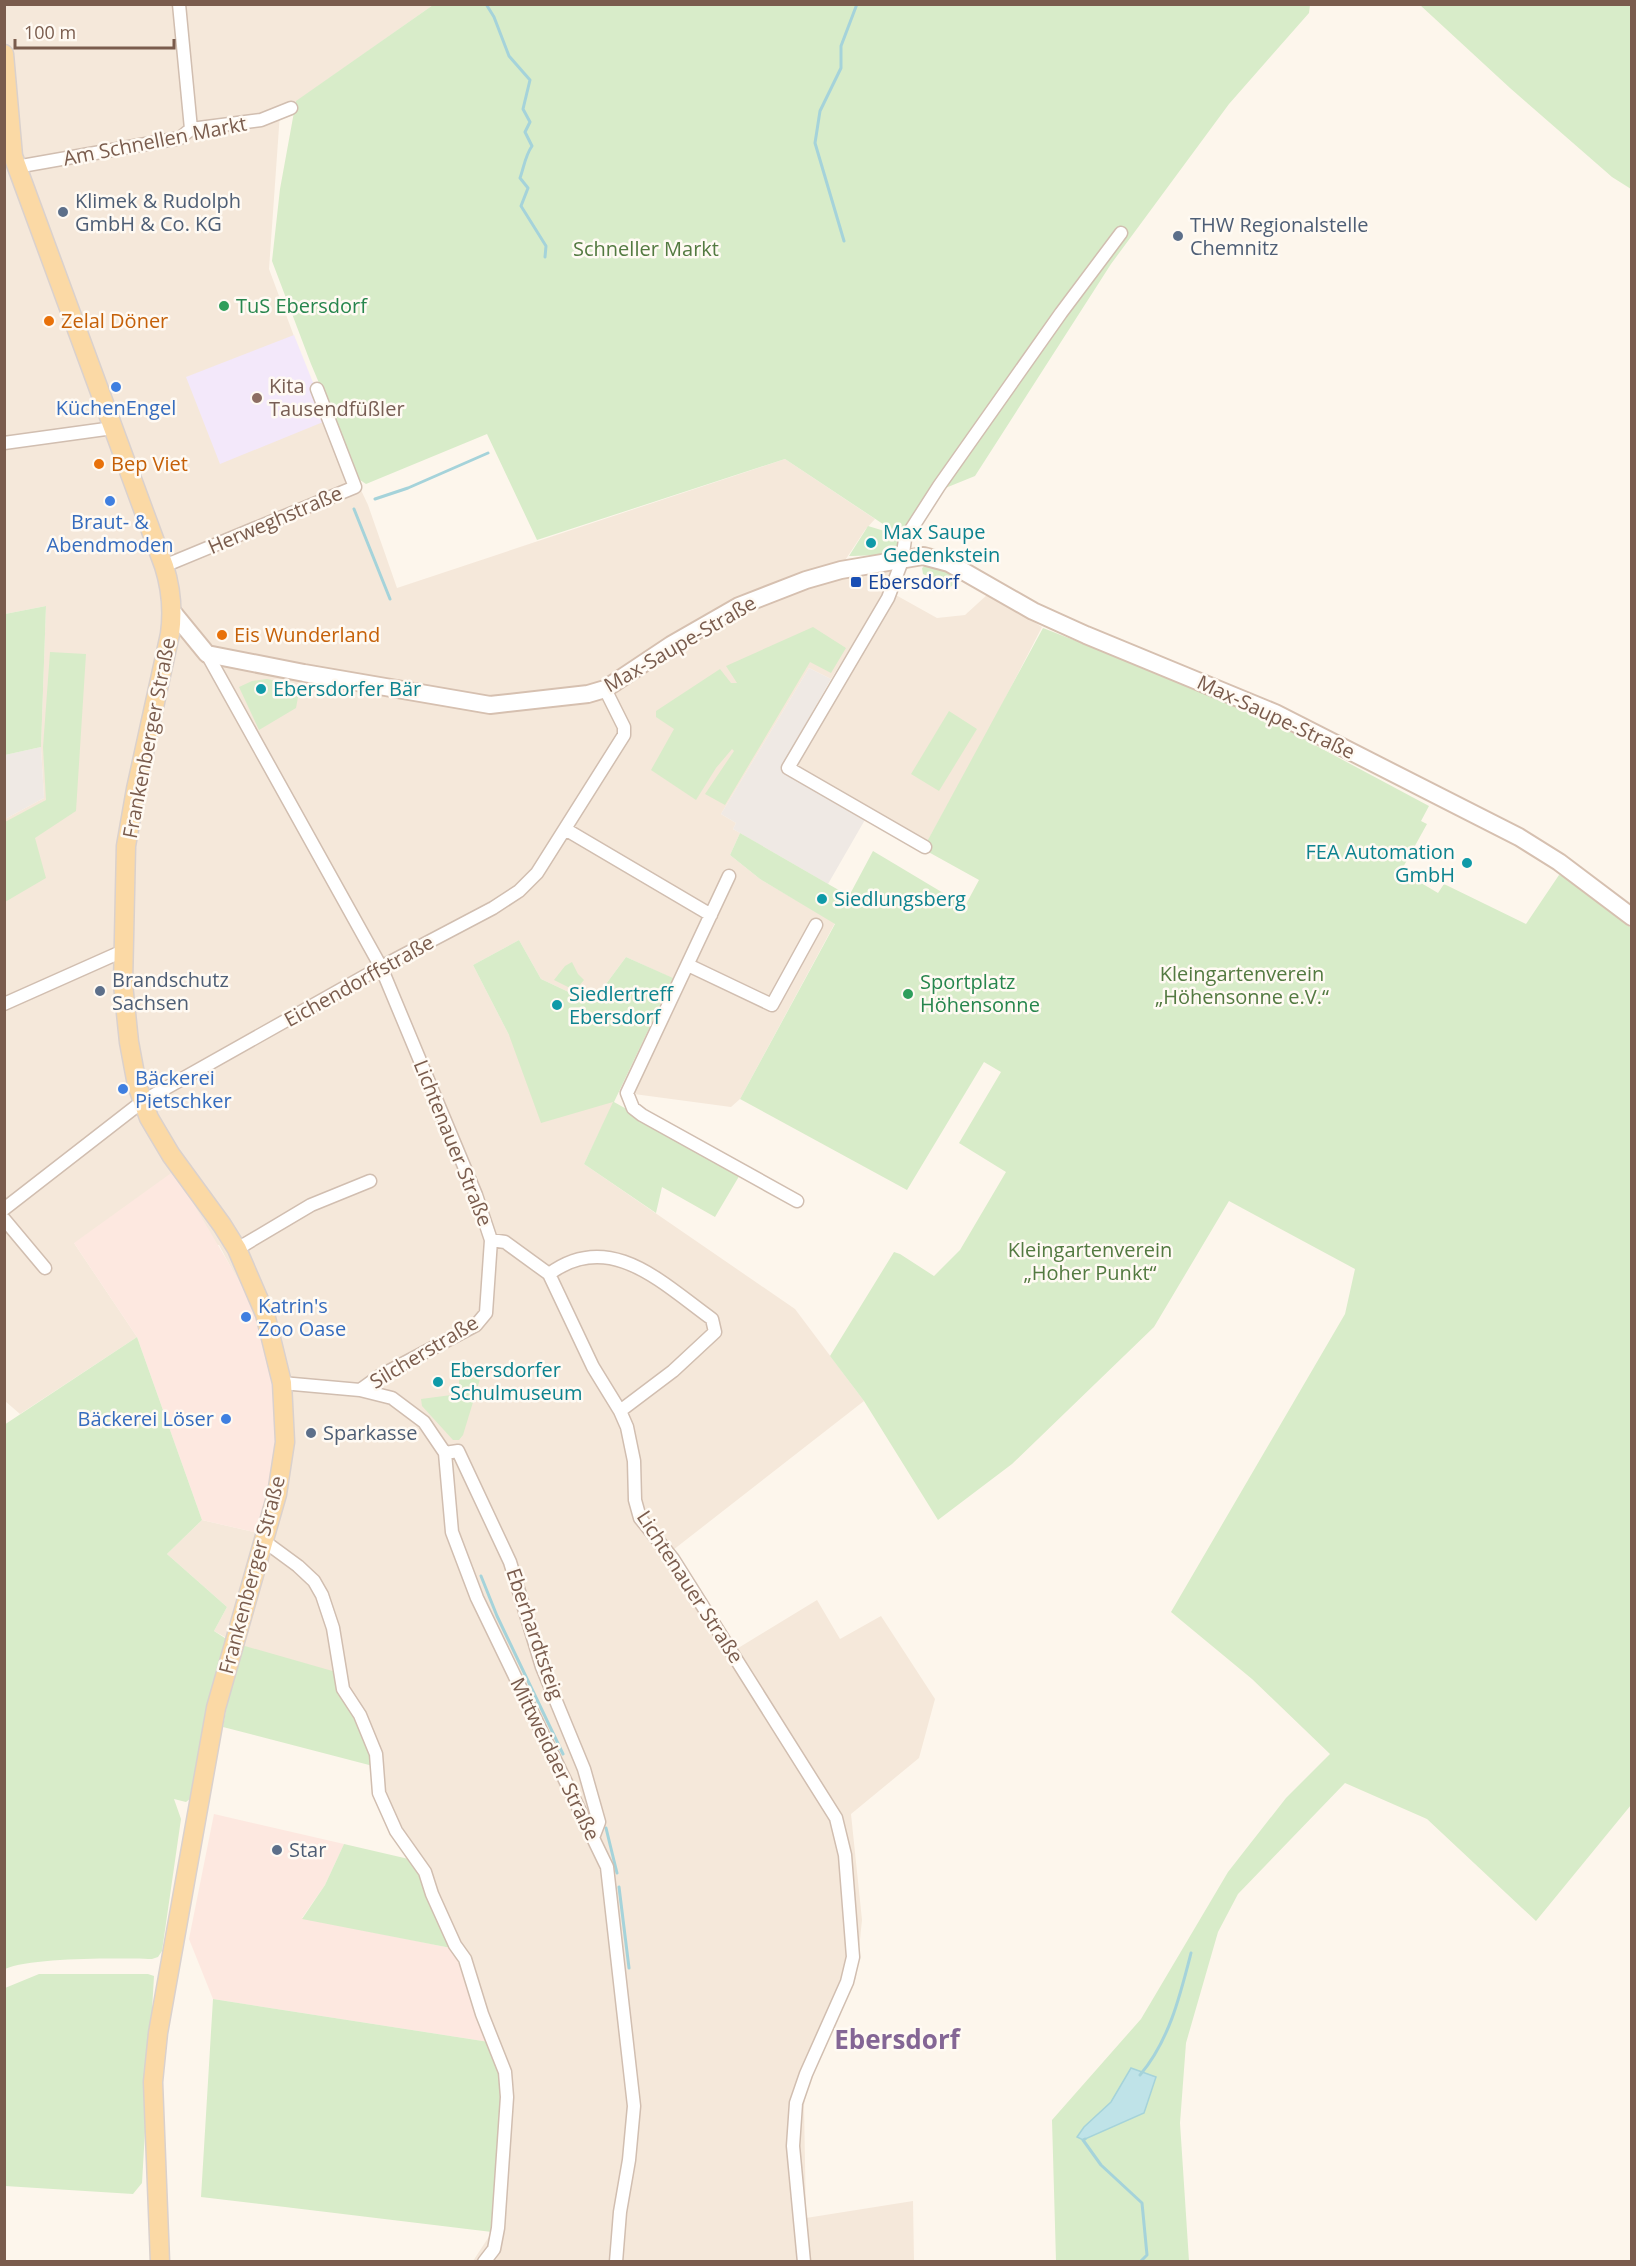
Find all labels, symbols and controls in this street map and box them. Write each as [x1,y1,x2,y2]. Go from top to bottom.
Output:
scale bar [15,12,174,50]
text: 100 m [24,20,76,44]
street label: Am Schnellen Markt [61,109,249,172]
place label: Klimek & Rudolph GmbH & Co. KG [75,187,241,237]
marker: Klimek & Rudolph GmbH & Co. KG [56,205,70,219]
place label: THW Regionalstelle Chemnitz [1190,211,1369,261]
marker: THW Regionalstelle Chemnitz [1171,229,1185,243]
park label: Schneller Markt [573,235,719,262]
place label: TuS Ebersdorf [236,292,368,319]
marker: TuS Ebersdorf [217,299,231,313]
place label: Zelal Döner [61,307,168,334]
marker: Zelal Döner [42,314,56,328]
place label: Kita Tausendfüßler [269,372,405,422]
marker: KüchenEngel [109,380,123,394]
marker: Kita Tausendfüßler [250,391,264,405]
place label: KüchenEngel [56,394,176,421]
place label: Bep Viet [111,450,188,477]
marker: Bep Viet [92,457,106,471]
street label: Herweghstraße [203,479,346,560]
marker: Braut- & Abendmoden [103,494,117,508]
place label: Braut- & Abendmoden [47,508,173,558]
place label: Max Saupe Gedenkstein [883,518,1000,568]
marker: Max Saupe Gedenkstein [864,536,878,550]
place label: Ebersdorf [868,568,961,595]
marker: Ebersdorf [849,575,863,589]
street label: Max-Saupe-Straße [599,589,761,698]
place label: Eis Wunderland [234,621,380,648]
marker: Eis Wunderland [215,628,229,642]
street label: Frankenberger Straße [116,635,181,841]
street label: Max-Saupe-Straße [1193,668,1360,765]
place label: Ebersdorfer Bär [273,675,421,702]
marker: Ebersdorfer Bär [254,682,268,696]
place label: FEA Automation GmbH [1306,838,1455,888]
marker: FEA Automation GmbH [1460,856,1474,870]
place label: Siedlungsberg [834,885,966,912]
marker: Siedlungsberg [815,892,829,906]
street label: Eichendorffstraße [279,928,438,1033]
park label: Kleingartenverein „Höhensonne e.V.“ [1155,960,1329,1010]
place label: Brandschutz Sachsen [112,966,229,1016]
place label: Sportplatz Höhensonne [920,968,1040,1018]
place label: Siedlertreff Ebersdorf [569,980,674,1030]
marker: Brandschutz Sachsen [93,984,107,998]
marker: Sportplatz Höhensonne [901,987,915,1001]
marker: Siedlertreff Ebersdorf [550,998,564,1012]
street label: Lichtenauer Straße [408,1056,499,1230]
place label: Bäckerei Pietschker [135,1064,232,1114]
marker: Bäckerei Pietschker [116,1082,130,1096]
park label: Kleingartenverein „Hoher Punkt“ [1008,1236,1172,1286]
place label: Katrin's Zoo Oase [258,1292,346,1342]
street label: Silcherstraße [365,1309,483,1395]
marker: Katrin's Zoo Oase [239,1310,253,1324]
place label: Ebersdorfer Schulmuseum [450,1356,582,1406]
marker: Ebersdorfer Schulmuseum [431,1375,445,1389]
place label: Bäckerei Löser [78,1405,214,1432]
marker: Bäckerei Löser [219,1412,233,1426]
place label: Sparkasse [323,1419,417,1446]
marker: Sparkasse [304,1426,318,1440]
street label: Frankenberger Straße [212,1473,291,1677]
street label: Lichtenauer Straße [631,1505,750,1668]
street label: Eberhardtsteig [500,1564,571,1703]
street label: Mittweidaer Straße [504,1673,607,1845]
place label: Star [289,1836,326,1863]
marker: Star [270,1843,284,1857]
district label: Ebersdorf [834,2021,962,2057]

